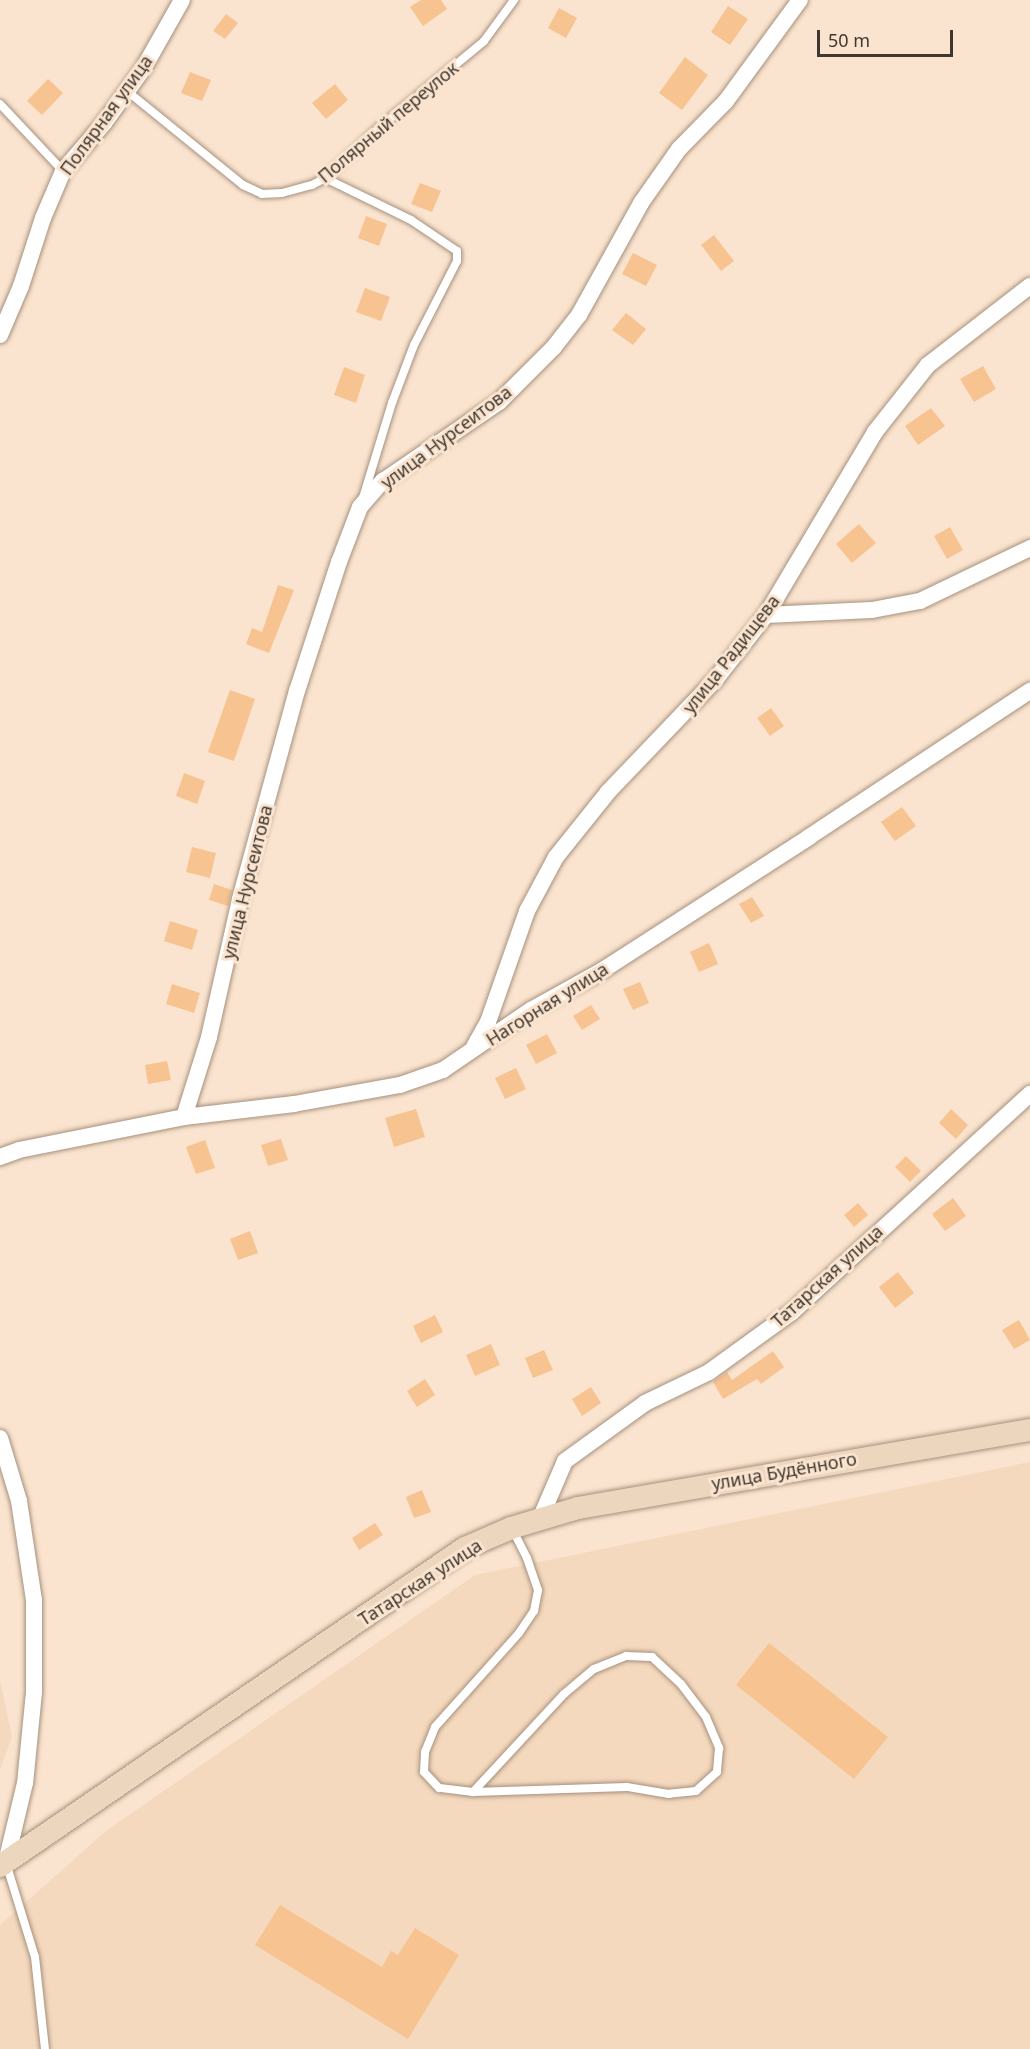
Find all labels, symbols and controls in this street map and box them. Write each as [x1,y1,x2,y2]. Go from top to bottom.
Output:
scale bar [820,18,956,56]
text: 50 m [828,28,870,52]
street label: Полярная улица [55,51,157,179]
street label: Полярный переулок [313,57,463,187]
street label: улица Нурсеитова [376,381,516,493]
street label: улица Радищева [678,590,784,718]
street label: улица Нурсеитова [217,803,277,961]
street label: Нагорная улица [482,958,612,1050]
street label: Татарская улица [767,1220,887,1332]
street label: улица Будённого [710,1448,858,1494]
street label: Татарская улица [354,1534,486,1630]

